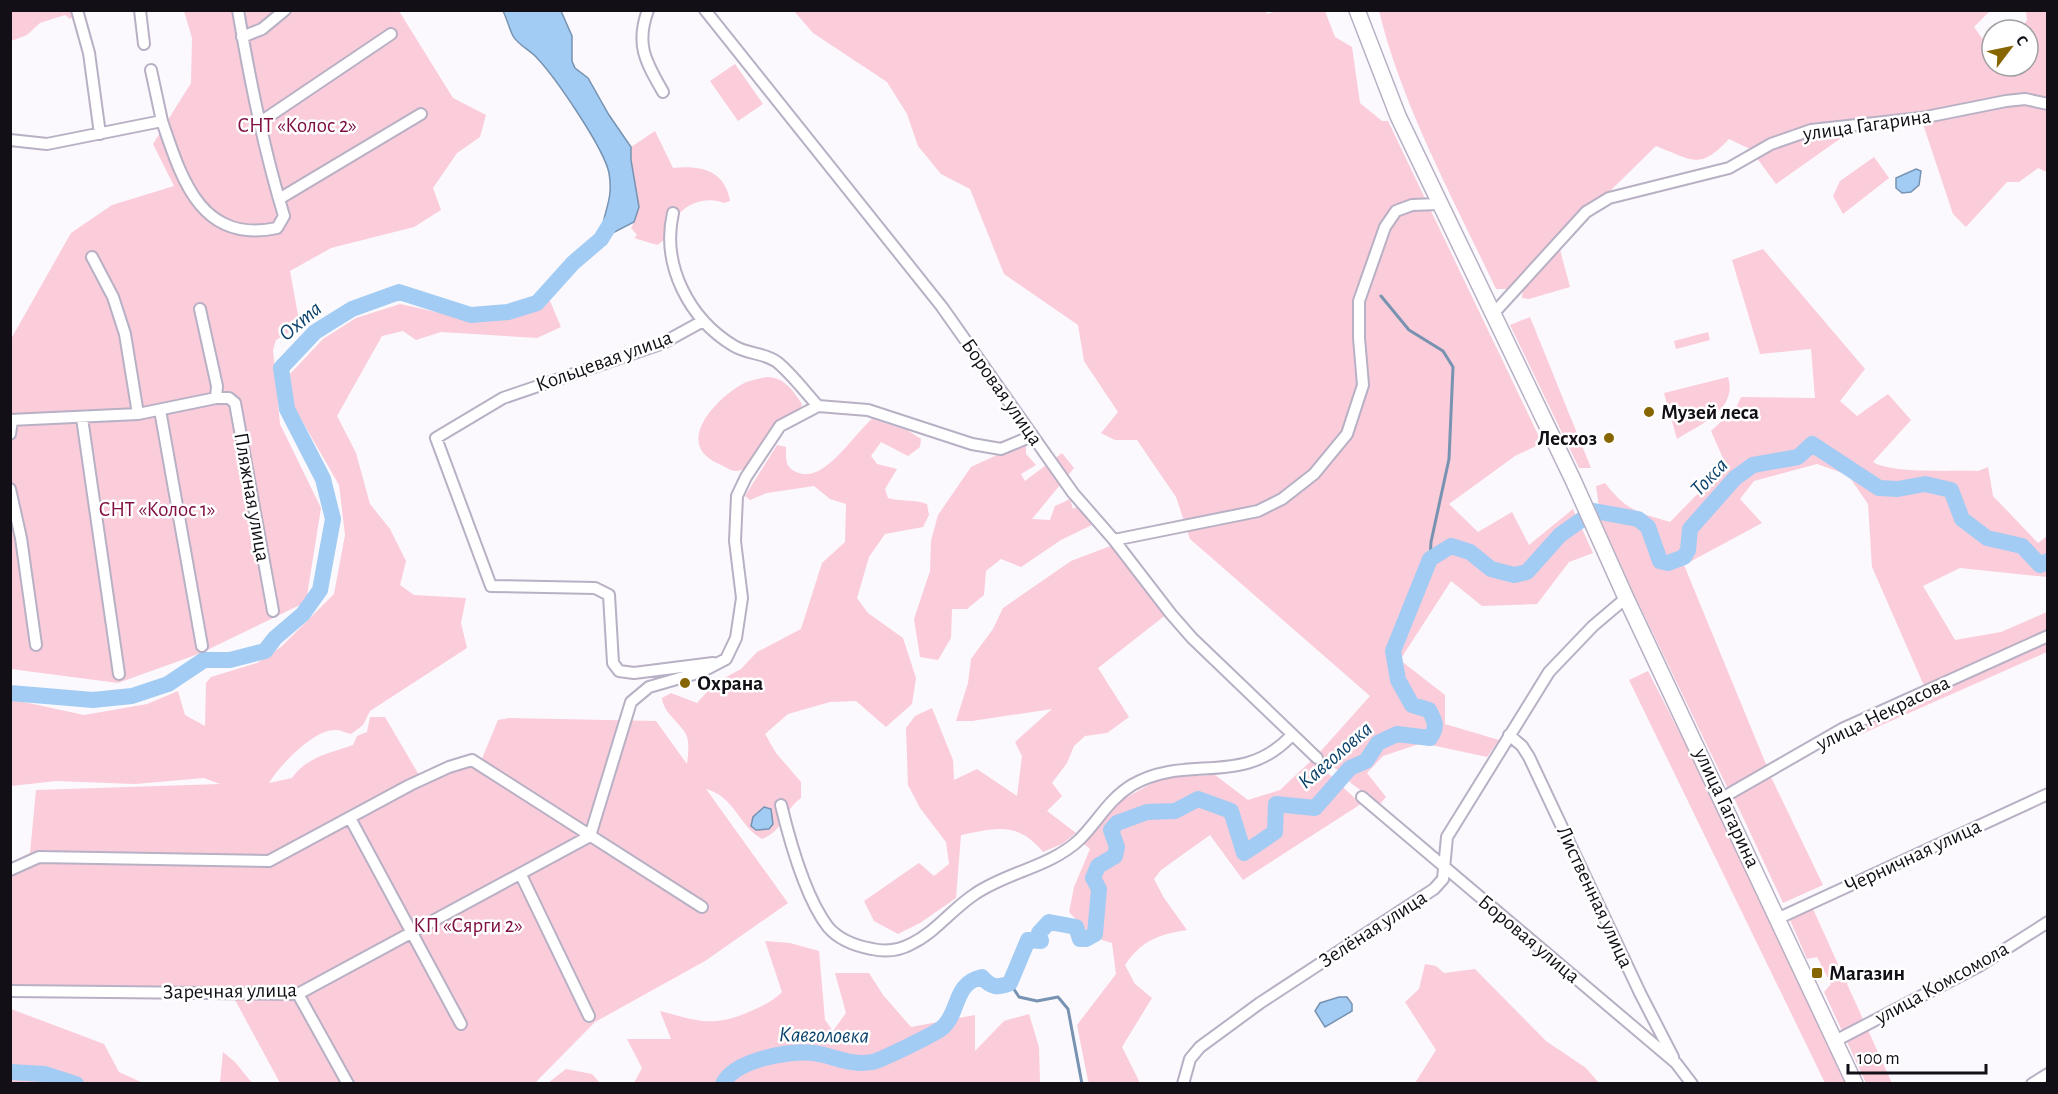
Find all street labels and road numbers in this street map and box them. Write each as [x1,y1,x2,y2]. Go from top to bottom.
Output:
street label: улица Гагарина [1801,106,1933,145]
street label: Кольцевая улица [533,326,675,395]
street label: Боровая улица [957,335,1047,450]
street label: Пляжная улица [230,431,274,564]
street label: улица Некрасова [1812,672,1953,755]
street label: улица Гагарина [1690,744,1764,871]
street label: Черничная улица [1842,815,1985,897]
street label: Лиственная улица [1553,823,1637,971]
street label: Зелёная улица [1315,886,1431,971]
street label: Боровая улица [1474,891,1584,988]
street label: улица Комсомола [1871,938,2013,1029]
street label: Заречная улица [163,979,298,1003]

